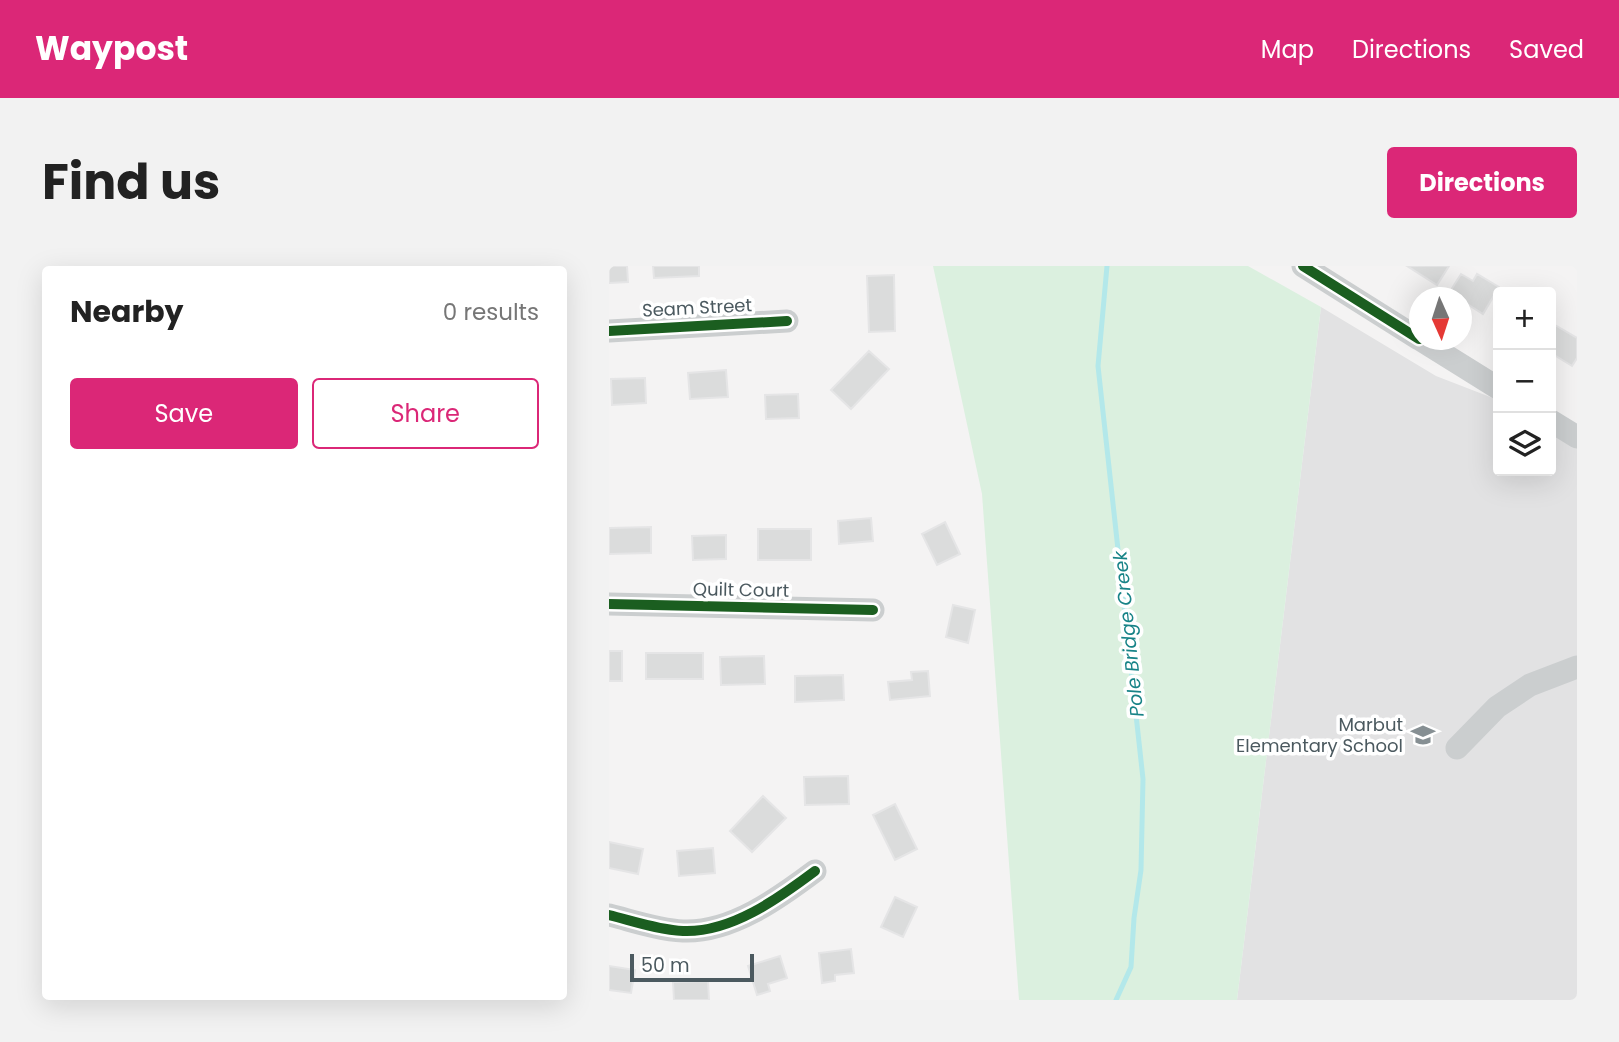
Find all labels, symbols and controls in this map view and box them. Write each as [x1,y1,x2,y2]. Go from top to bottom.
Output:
text: Waypost [35,25,188,72]
text: Map [1261,33,1314,66]
text: Directions [1352,33,1471,66]
text: Saved [1509,33,1584,66]
button: Directions [1387,147,1577,218]
text: Find us [42,148,220,216]
north arrow [1409,287,1472,350]
map controls [1493,287,1556,476]
button: + [1493,287,1556,350]
text: Nearby [70,290,184,333]
street label: Seam Street [641,292,753,323]
text: 0 results [443,296,539,328]
button: − [1493,350,1556,413]
button: Save [70,378,298,449]
button: Share [312,378,539,449]
button: layers [1493,413,1556,476]
water label: Pole Bridge Creek [1106,548,1151,718]
street label: Quilt Court [693,576,789,603]
place label: Marbut Elementary School [1236,712,1403,758]
school or university icon: Marbut Elementary School [1409,721,1437,749]
scale bar [630,951,754,983]
text: 50 m [641,952,690,979]

